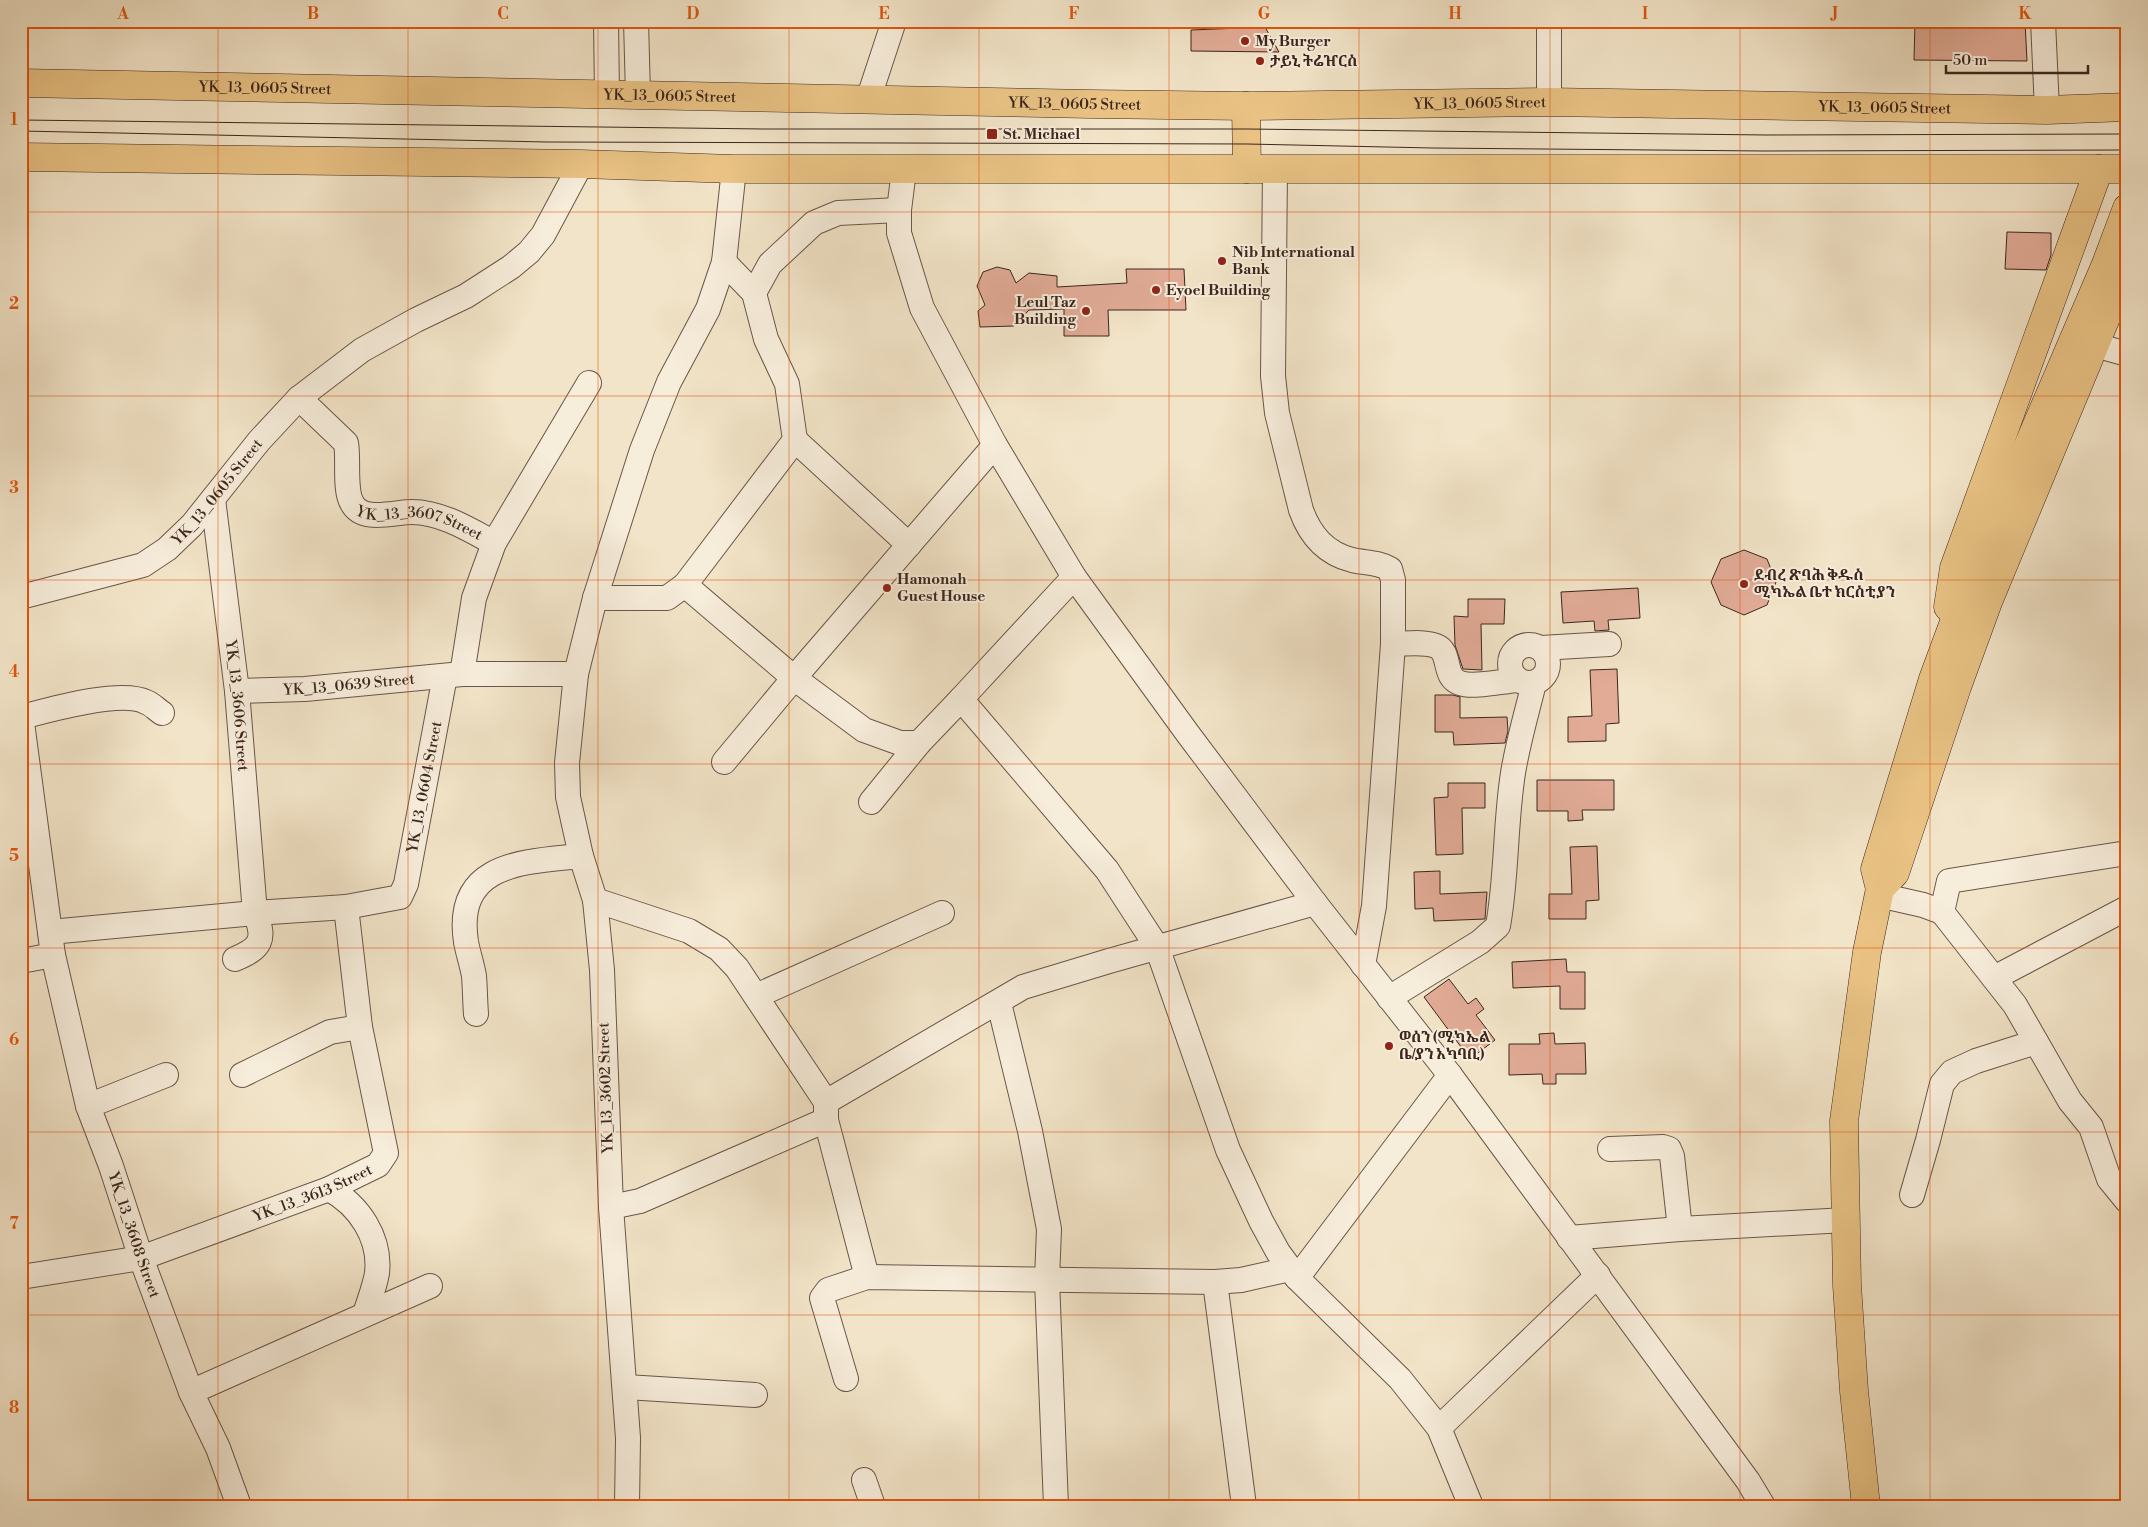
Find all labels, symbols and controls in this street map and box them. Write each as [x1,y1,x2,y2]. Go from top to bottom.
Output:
text: A [116,4,129,24]
text: B [307,4,319,24]
text: C [497,4,509,24]
text: D [687,4,700,24]
text: E [878,4,890,24]
text: F [1068,4,1080,24]
text: G [1258,4,1271,24]
text: H [1448,4,1462,24]
text: I [1642,4,1648,24]
text: J [1830,4,1838,24]
text: K [2019,4,2033,24]
place label: My Burger [1255,32,1331,51]
marker: My Burger [1239,35,1251,47]
scale bar [1946,42,2088,74]
text: 50 m [1953,51,1987,70]
place label: ታይኒ ትሬዠርስ [1270,52,1357,71]
marker: ታይኒ ትሬዠርስ [1254,55,1266,67]
street label: YK_13_0605 Street [197,77,332,99]
street label: YK_13_0605 Street [602,85,737,107]
street label: YK_13_0605 Street [1007,93,1142,114]
street label: YK_13_0605 Street [1412,93,1547,113]
street label: YK_13_0605 Street [1817,97,1952,118]
text: 1 [10,110,18,130]
place label: St. Michael [1003,125,1080,144]
marker: St. Michael [985,127,999,141]
place label: Nib International Bank [1232,243,1355,279]
marker: Nib International Bank [1216,255,1228,267]
place label: Eyoel Building [1166,281,1271,300]
marker: Eyoel Building [1150,284,1162,296]
place label: Leul Taz Building [1014,293,1077,329]
text: 2 [9,294,19,314]
marker: Leul Taz Building [1080,305,1092,317]
street label: YK_13_0605 Street [167,434,267,550]
text: 3 [9,478,19,498]
street label: YK_13_3607 Street [352,501,486,545]
place label: ደብረ ጽባሕ ቅዱስ ሚካኤል ቤተ ክርስቲያን [1754,566,1895,602]
place label: Hamonah Guest House [897,570,985,606]
marker: ደብረ ጽባሕ ቅዱስ ሚካኤል ቤተ ክርስቲያን [1738,578,1750,590]
marker: Hamonah Guest House [881,582,893,594]
street label: YK_13_3606 Street [221,638,253,773]
text: 4 [9,662,20,682]
street label: YK_13_0639 Street [282,669,416,699]
street label: YK_13_0604 Street [402,719,446,855]
text: 5 [9,846,19,866]
street label: YK_13_3602 Street [594,1021,618,1155]
place label: ወሰን (ሚካኤል ቤ/ያን አካባቢ) [1399,1028,1491,1064]
text: 6 [9,1030,19,1050]
marker: ወሰን (ሚካኤል ቤ/ያን አካባቢ) [1383,1040,1395,1052]
street label: YK_13_3613 Street [249,1160,376,1226]
street label: YK_13_3608 Street [104,1168,165,1301]
text: 7 [9,1214,19,1234]
text: 8 [9,1398,19,1418]

